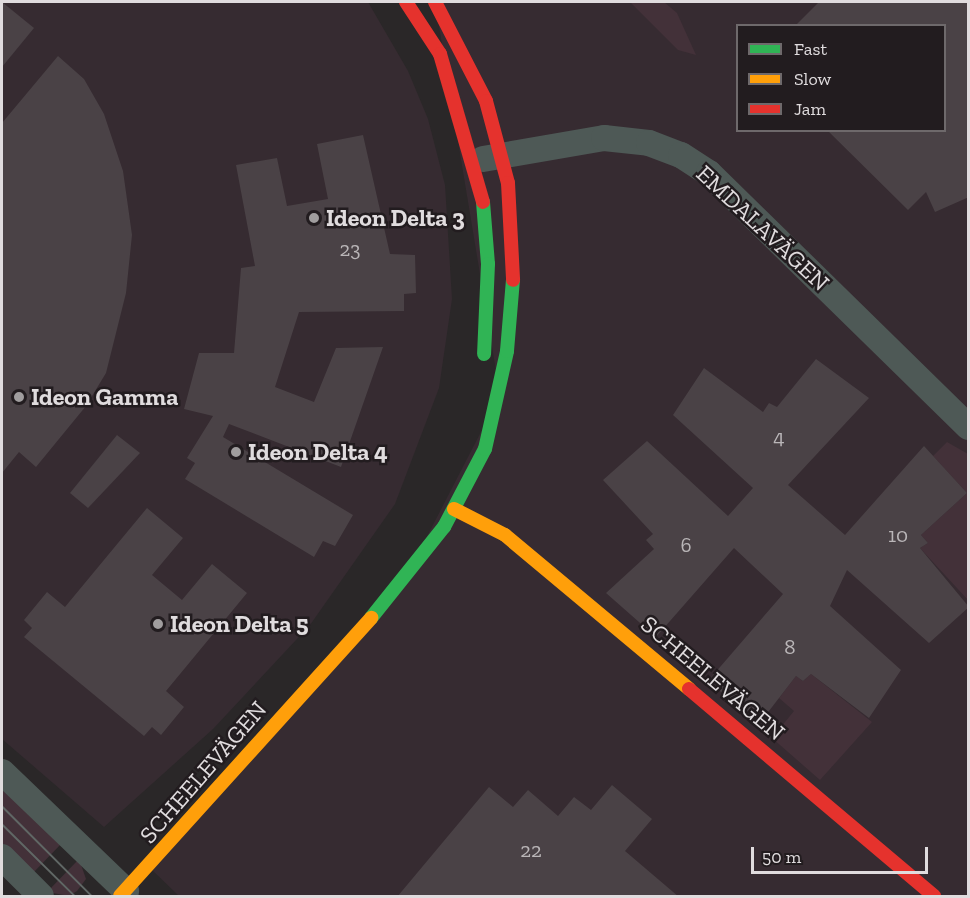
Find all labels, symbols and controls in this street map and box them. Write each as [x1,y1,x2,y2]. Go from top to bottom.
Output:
legend [736,24,946,132]
text: Fast [794,38,827,60]
text: Slow [794,68,831,90]
text: Jam [794,98,826,120]
street label: EMDALAVÄGEN [691,159,835,297]
place label: Ideon Delta 3 [326,204,465,232]
marker: Ideon Delta 3 [307,211,321,225]
house number: 23 [339,236,361,262]
place label: Ideon Gamma [31,383,178,411]
marker: Ideon Gamma [12,390,26,404]
house number: 4 [773,424,785,450]
place label: Ideon Delta 4 [248,438,388,466]
marker: Ideon Delta 4 [229,445,243,459]
house number: 10 [888,522,908,548]
house number: 6 [680,532,692,558]
street label: SCHEELEVÄGEN [635,609,791,747]
place label: Ideon Delta 5 [170,610,308,638]
marker: Ideon Delta 5 [151,617,165,631]
house number: 8 [784,634,796,660]
street label: SCHEELEVÄGEN [133,695,273,849]
scale bar [754,835,931,873]
house number: 22 [520,837,542,863]
text: 50 m [762,846,801,868]

